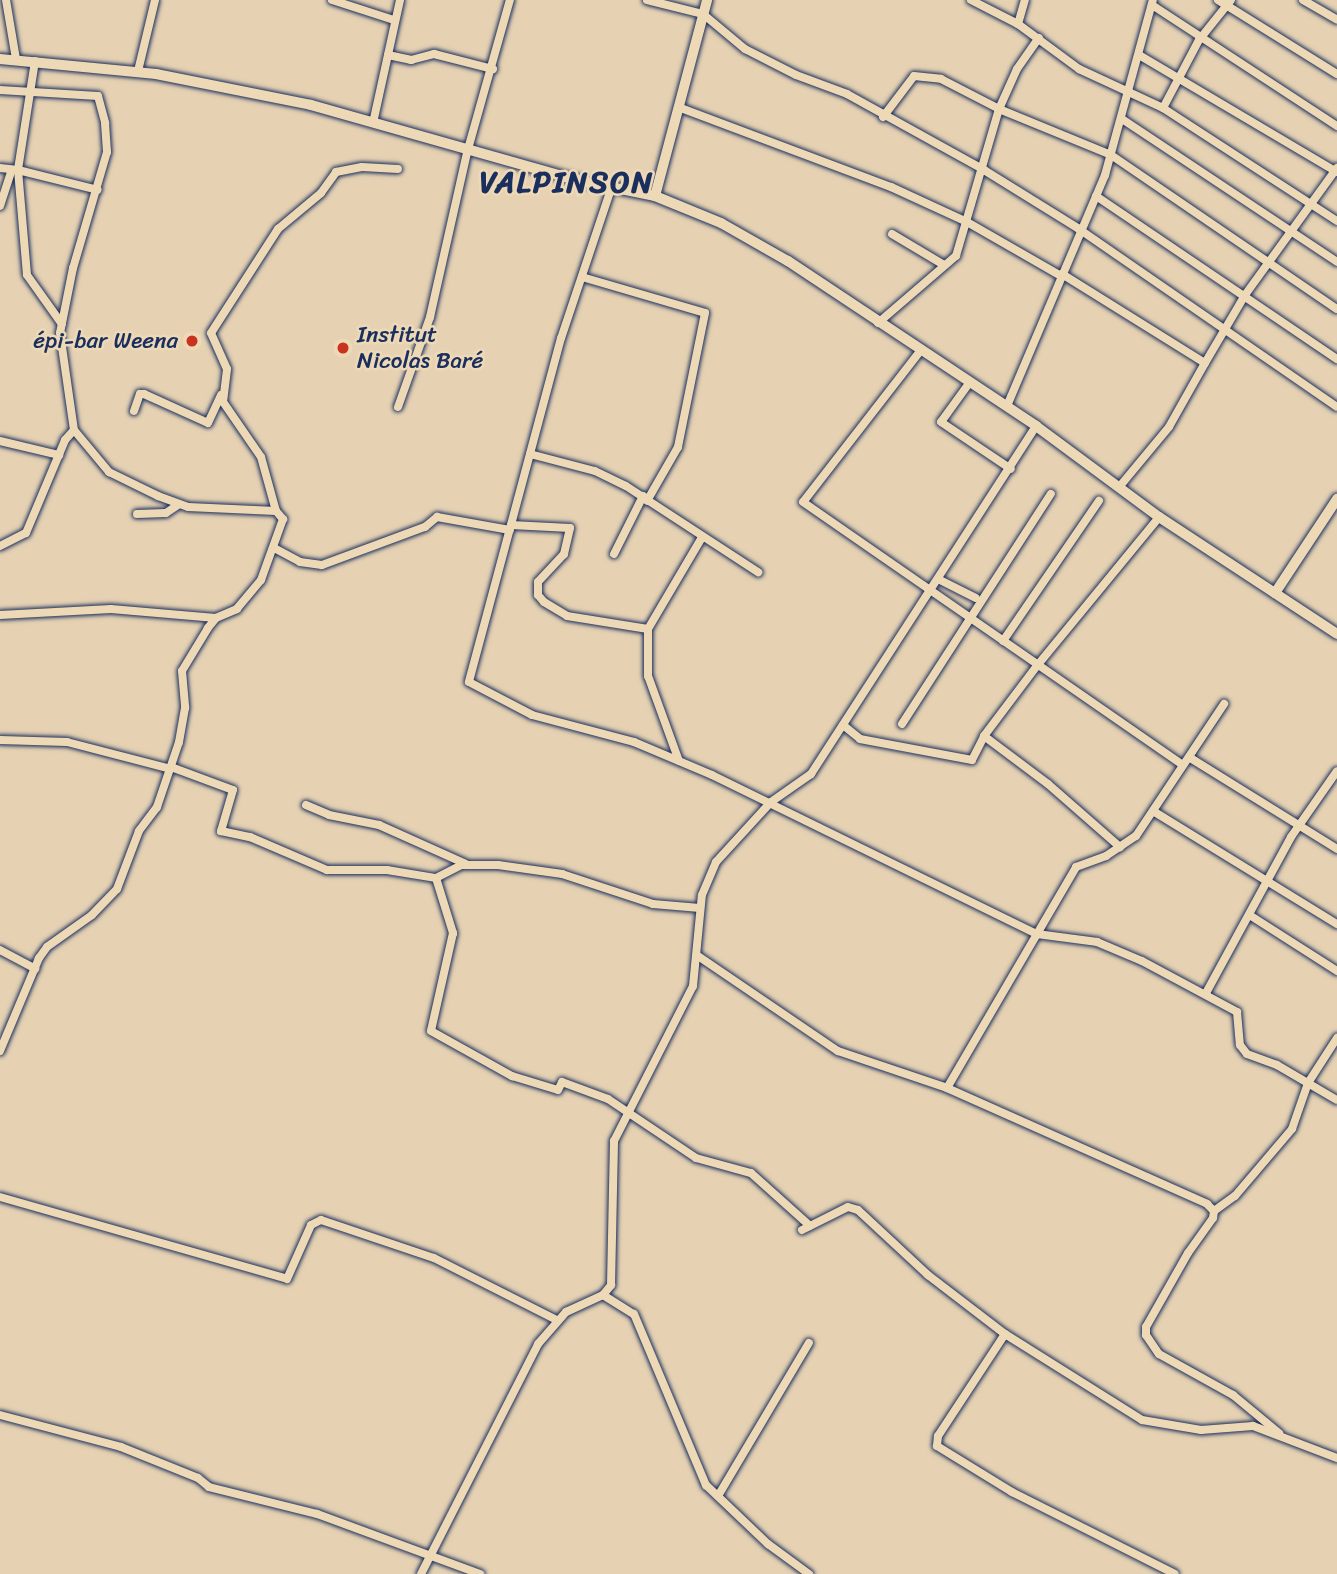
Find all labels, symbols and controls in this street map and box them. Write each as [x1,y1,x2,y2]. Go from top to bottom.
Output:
district label: VALPINSON [482,164,652,200]
place label: Institut Nicolas Baré [357,321,483,375]
place label: épi-bar Weena [32,327,178,355]
marker: épi-bar Weena [184,333,200,349]
marker: Institut Nicolas Baré [335,340,351,356]

